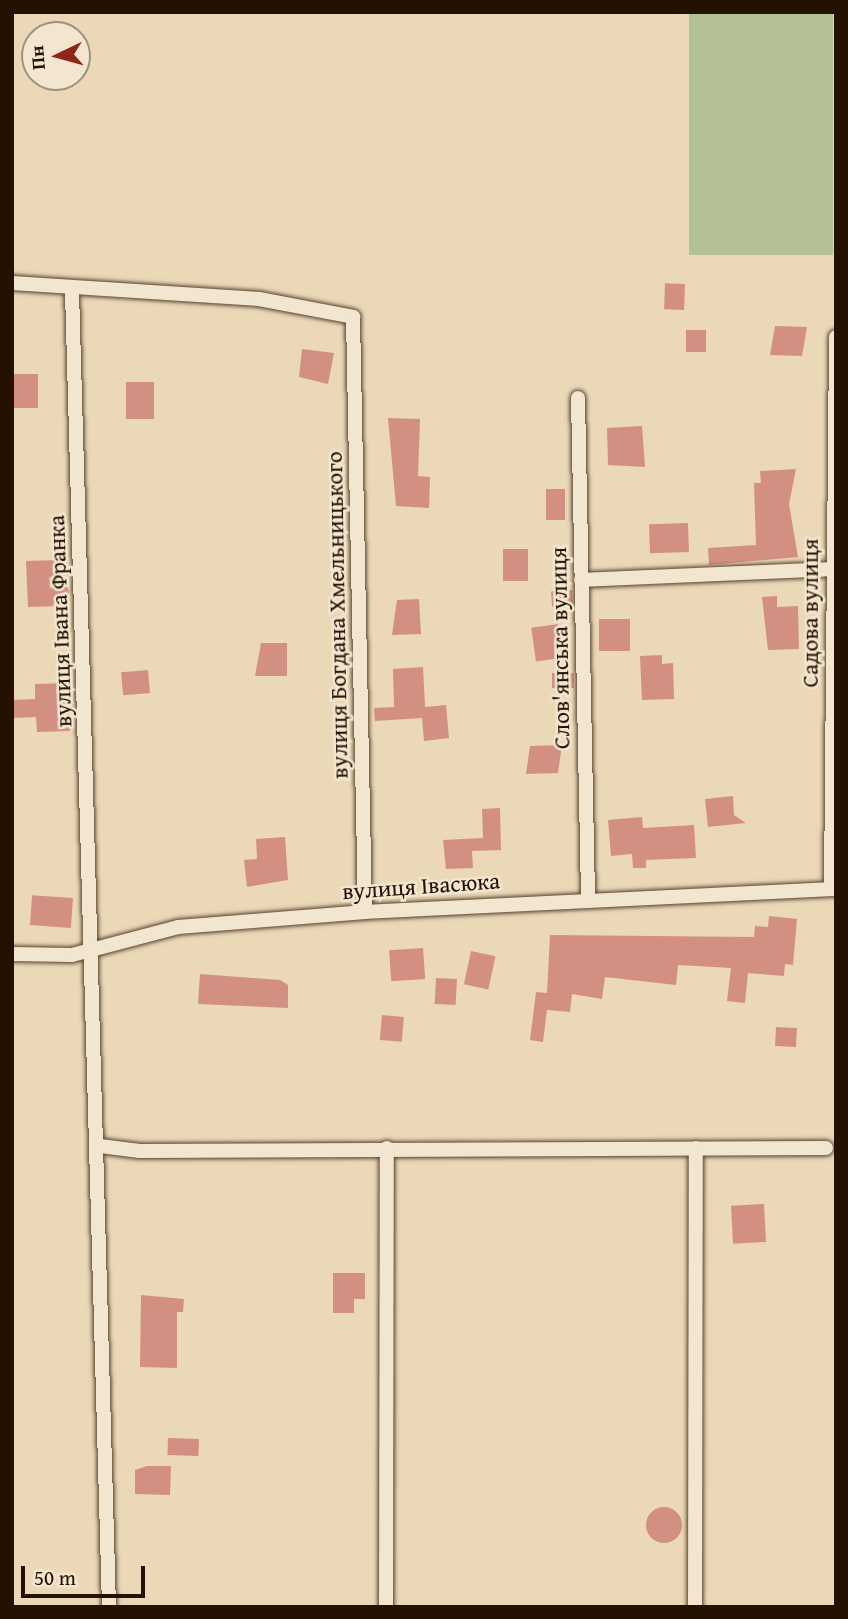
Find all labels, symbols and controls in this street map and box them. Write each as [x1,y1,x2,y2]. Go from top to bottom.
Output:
north arrow [21,21,91,91]
text: Пн [22,44,52,71]
street label: вулиця Богдана Хмельницького [320,451,354,779]
street label: вулиця Івана Франка [43,514,77,728]
street label: Садова вулиця [796,539,824,687]
street label: Слов'янська вулиця [544,547,576,749]
street label: вулиця Івасюка [341,867,501,905]
scale bar [24,1552,149,1596]
text: 50 m [34,1562,76,1593]

